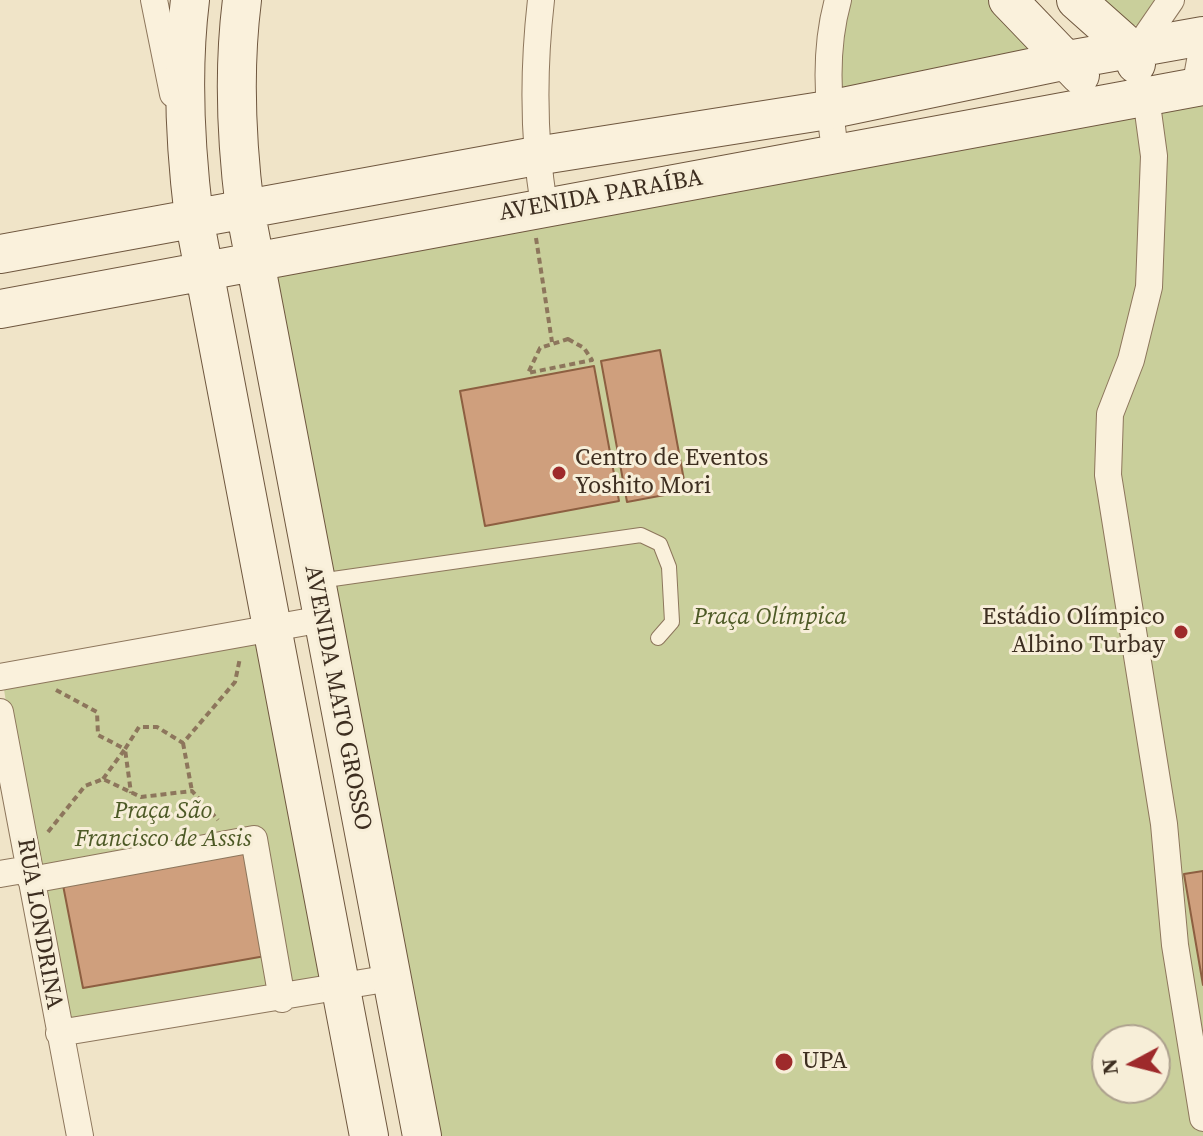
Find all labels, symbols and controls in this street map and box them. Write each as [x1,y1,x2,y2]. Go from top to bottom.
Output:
street label: AVENIDA PARAÍBA [497,164,705,228]
place label: Centro de Eventos Yoshito Mori [575,445,768,501]
marker: Centro de Eventos Yoshito Mori [550,464,568,482]
street label: AVENIDA MATO GROSSO [297,563,377,833]
park label: Praça Olímpica [693,604,847,632]
place label: Estádio Olímpico Albino Turbay [982,604,1165,660]
marker: Estádio Olímpico Albino Turbay [1172,623,1190,641]
park label: Praça São Francisco de Assis [75,798,251,854]
street label: RUA LONDRINA [10,836,68,1012]
north arrow [1091,1024,1171,1104]
place label: UPA [802,1048,848,1076]
marker: UPA [773,1051,795,1073]
text: N [1093,1057,1125,1076]

